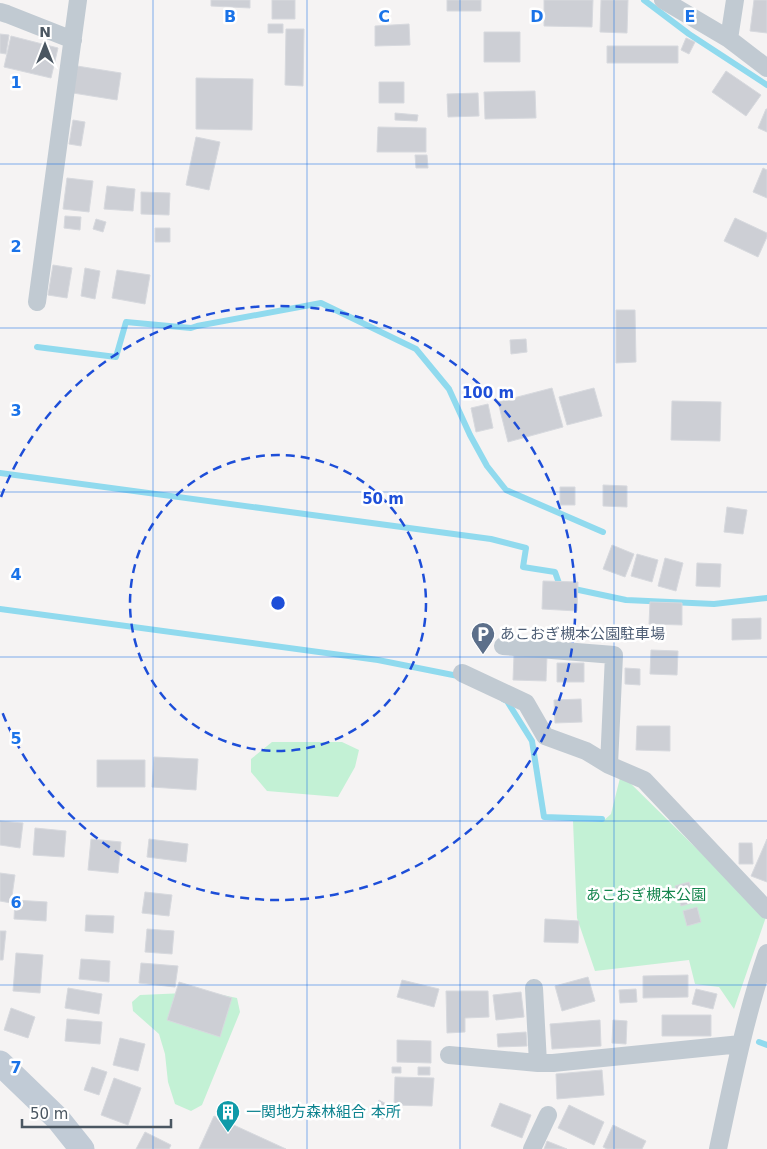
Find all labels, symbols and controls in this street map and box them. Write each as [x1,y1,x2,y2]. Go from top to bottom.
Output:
text: B [224,7,236,26]
text: C [378,7,390,26]
text: D [530,7,544,26]
text: E [685,7,695,26]
north arrow [20,20,70,70]
text: N [39,24,51,40]
text: 1 [10,73,22,92]
text: 2 [10,237,22,256]
text: 100 m [462,384,514,402]
text: 3 [10,401,22,420]
text: 50 m [362,490,404,508]
text: 4 [10,565,22,584]
centre of rings [269,594,287,612]
parking icon: あこおぎ槻本公園駐車場 [470,621,496,655]
place label: あこおぎ槻本公園駐車場 [500,625,665,643]
text: 5 [10,729,22,748]
park label: あこおぎ槻本公園 [586,886,706,904]
text: 6 [10,893,22,912]
text: 7 [10,1058,22,1077]
scale bar [22,1096,171,1128]
building icon: 一関地方森林組合 本所 [215,1099,241,1133]
place label: 一関地方森林組合 本所 [246,1103,401,1121]
text: 50 m [30,1105,68,1123]

